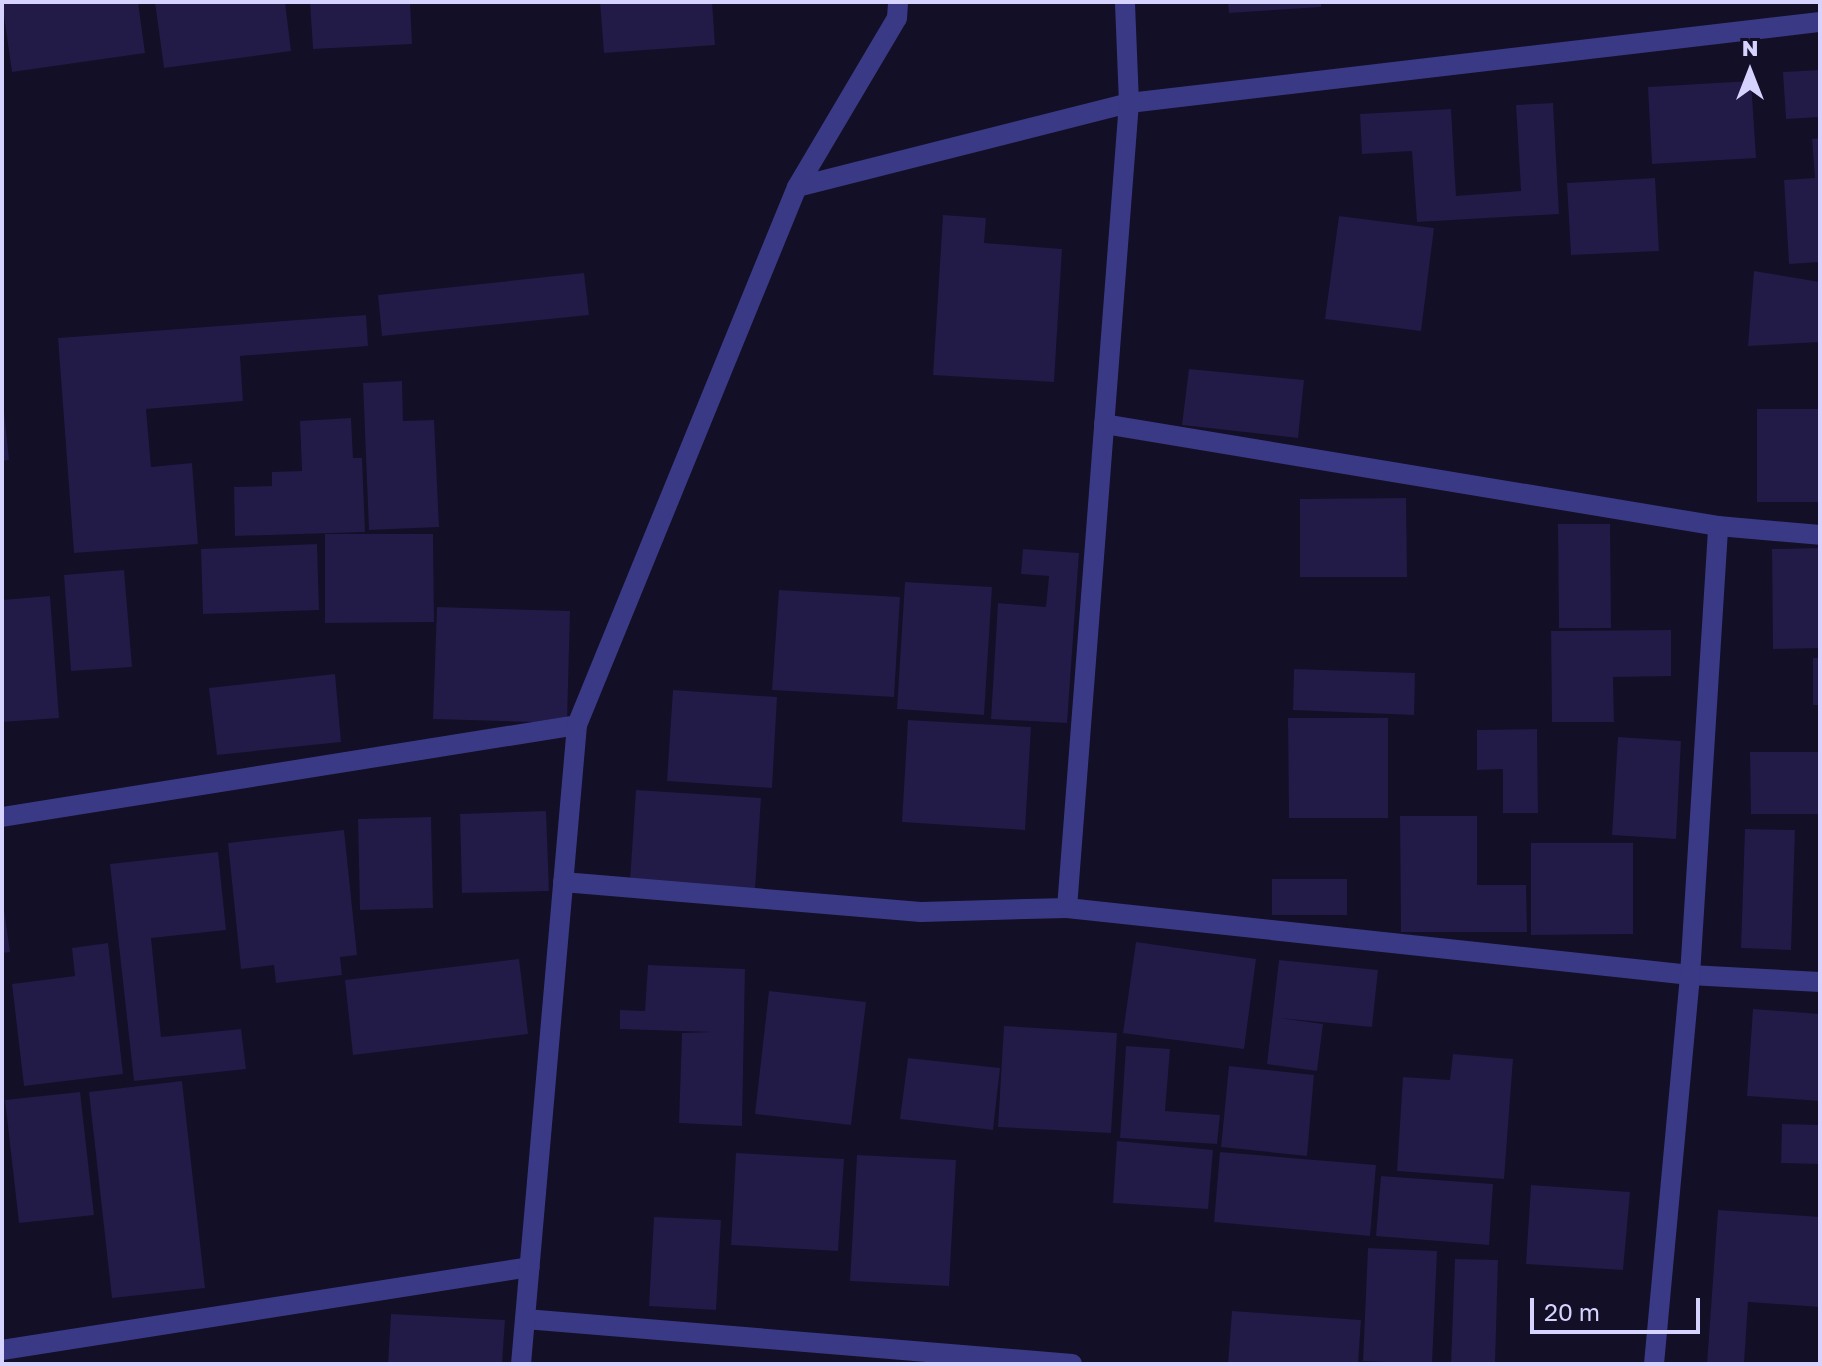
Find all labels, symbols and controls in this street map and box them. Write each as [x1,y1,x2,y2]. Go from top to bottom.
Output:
north arrow [1710,32,1790,112]
text: N [1742,34,1758,61]
scale bar [1534,1282,1704,1332]
text: 20 m [1544,1297,1600,1326]

